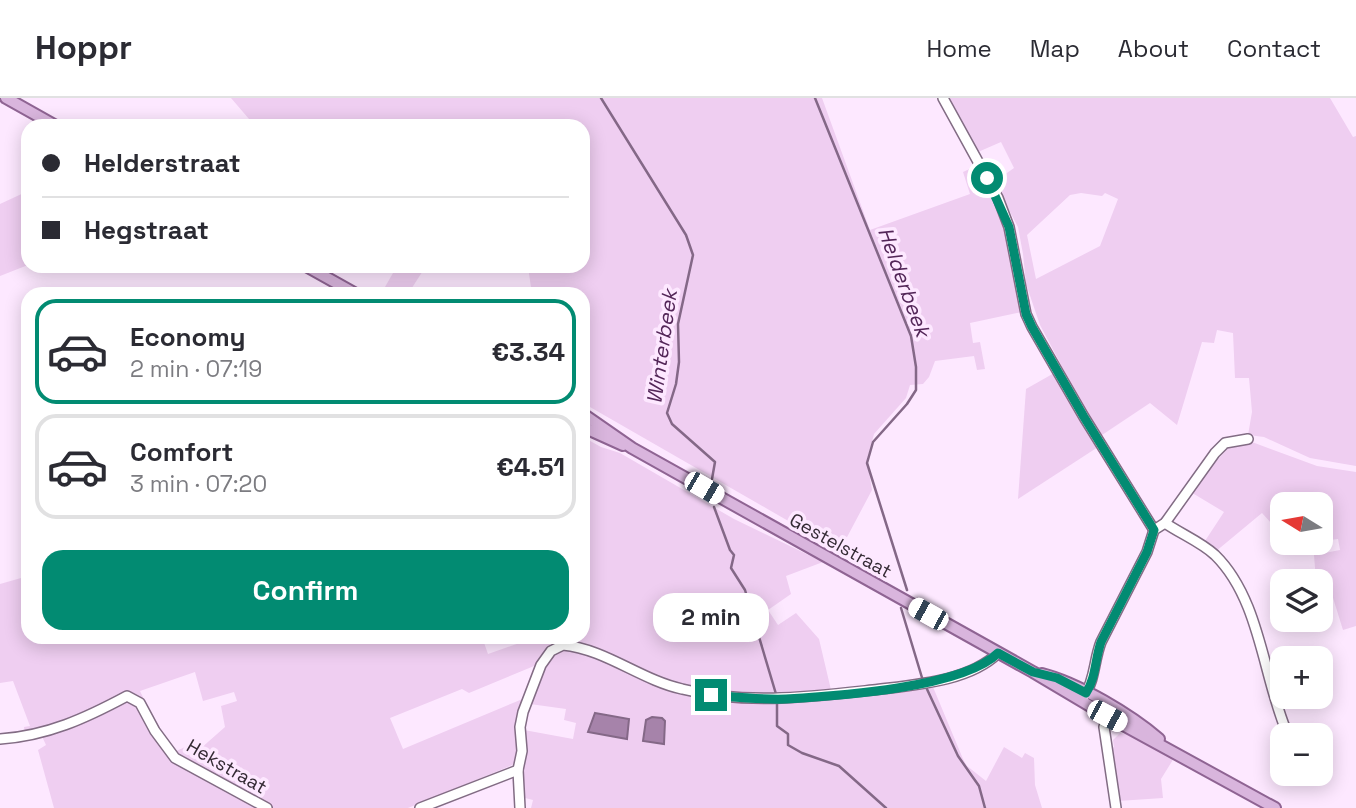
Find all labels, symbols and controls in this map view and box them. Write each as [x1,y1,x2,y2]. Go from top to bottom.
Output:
text: Hoppr [35,27,132,69]
text: Home [926,33,992,64]
text: Map [1030,33,1080,64]
text: About [1118,33,1189,64]
text: Contact [1227,33,1321,64]
text: Helderstraat [84,146,241,180]
route start [971,162,1003,194]
text: Hegstraat [84,213,209,247]
water label: Helderbeek [872,223,938,343]
water label: Winterbeek [640,285,683,406]
icon: car [46,320,109,383]
text: Economy [130,320,246,354]
text: €3.34 [491,335,565,369]
text: 2 min · 07:19 [130,354,262,384]
icon: car [46,435,109,498]
text: Comfort [130,435,233,469]
text: €4.51 [496,450,565,484]
car [681,468,728,508]
text: 3 min · 07:20 [130,469,267,499]
north arrow [1270,492,1334,555]
map controls [1270,492,1333,786]
street label: Gestelstraat [785,507,896,584]
button: Confirm [42,550,569,630]
button: layers [1270,569,1333,632]
callout: 2 min [653,594,769,642]
car [905,595,952,633]
text: 2 min [681,602,741,632]
button: + [1270,646,1333,709]
route end [695,679,727,711]
car [1084,697,1131,735]
button: − [1270,723,1333,786]
street label: Hekstraat [182,733,272,800]

